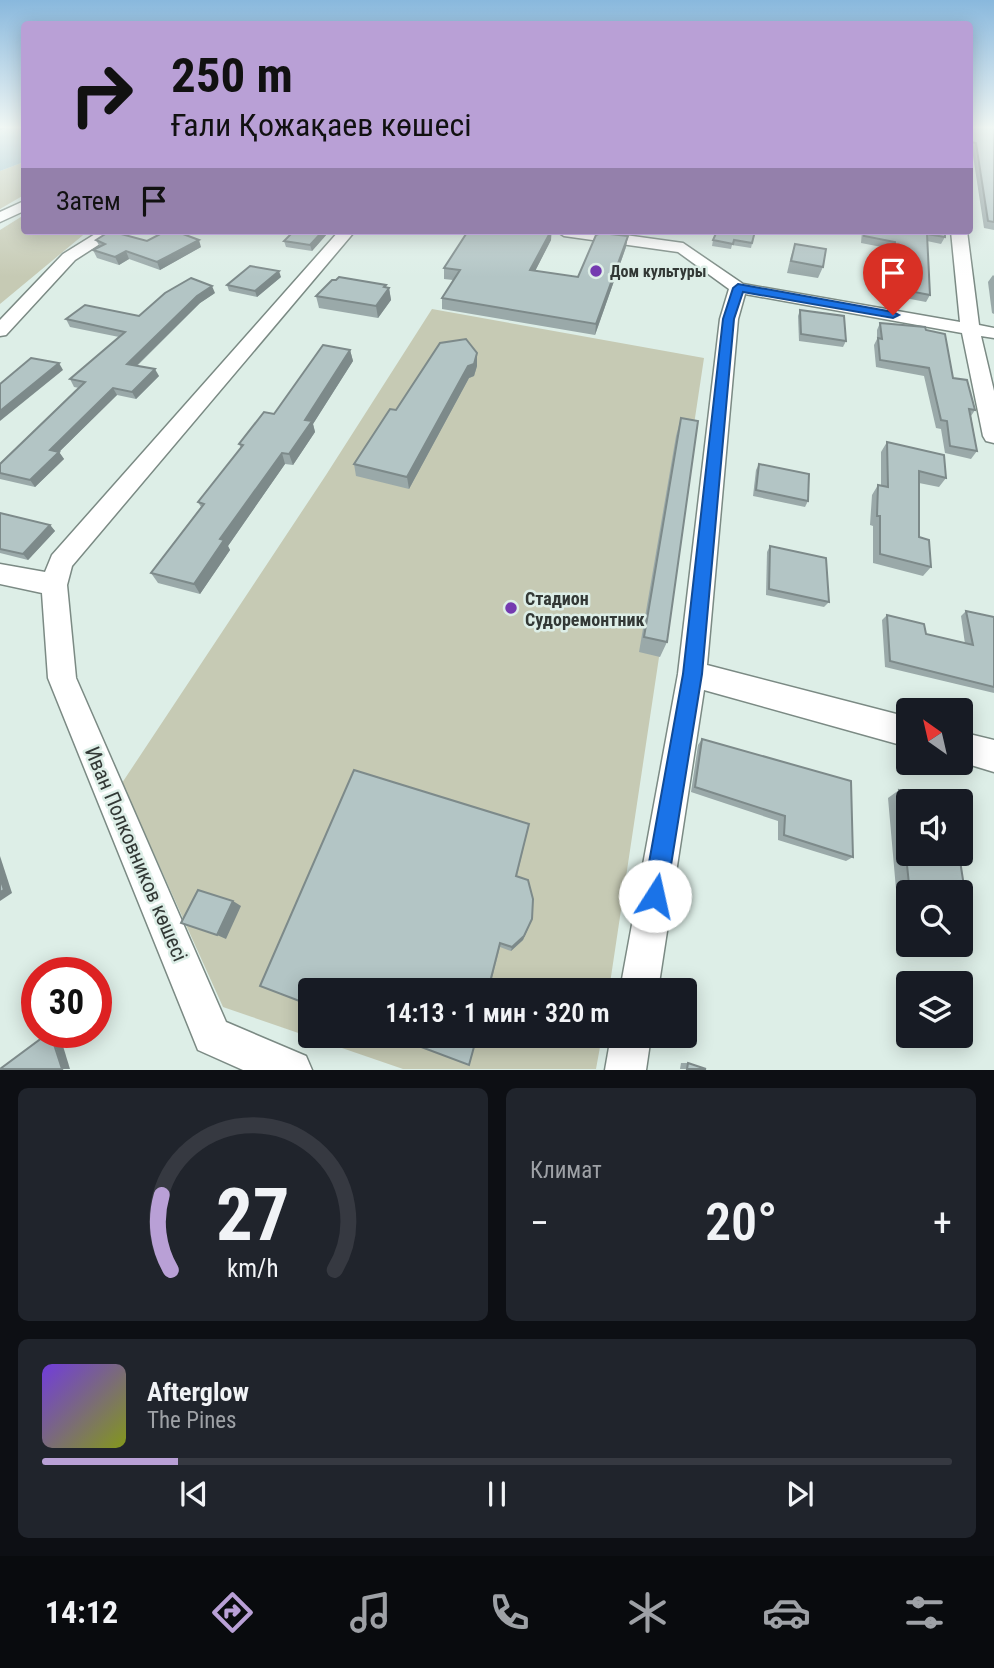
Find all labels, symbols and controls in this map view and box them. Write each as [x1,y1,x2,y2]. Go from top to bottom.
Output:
text: 250 m [171,47,293,104]
icon: right [56,49,147,140]
text: Ғали Қожақаев көшесі [171,106,472,144]
icon: arrive [135,182,173,220]
text: Затем [56,186,121,216]
pin [863,243,923,315]
icon: arrive [874,254,912,292]
place label: Дом культуры [610,262,706,281]
marker: Дом культуры [588,263,604,279]
place label: Стадион Судоремонтник [525,588,645,630]
marker: Стадион Судоремонтник [503,600,519,616]
north arrow [896,698,973,775]
map controls [896,698,973,1048]
street label: Иван Полковников көшесі [80,743,192,965]
button: sound [896,789,973,866]
position arrow [618,859,692,933]
button: search [896,880,973,957]
speed limit sign: 30 [21,957,112,1048]
button: layers [896,971,973,1048]
text: 14:13 · 1 мин · 320 m [385,998,610,1028]
text: Климат [530,1157,602,1184]
text: 27 [216,1173,290,1259]
text: 20° [705,1192,777,1253]
text: − [530,1201,549,1245]
text: + [933,1201,952,1245]
text: km/h [227,1254,279,1283]
text: Afterglow [147,1377,249,1407]
text: The Pines [147,1407,237,1434]
icon: previous [175,1475,213,1513]
icon: pause [478,1475,516,1513]
icon: next [781,1475,819,1513]
icon: directions [208,1588,257,1637]
icon: music [346,1588,395,1637]
icon: phone [485,1588,534,1637]
icon: climate [623,1588,672,1637]
icon: car [762,1588,811,1637]
icon: filters [900,1588,949,1637]
text: 14:12 [45,1593,118,1631]

